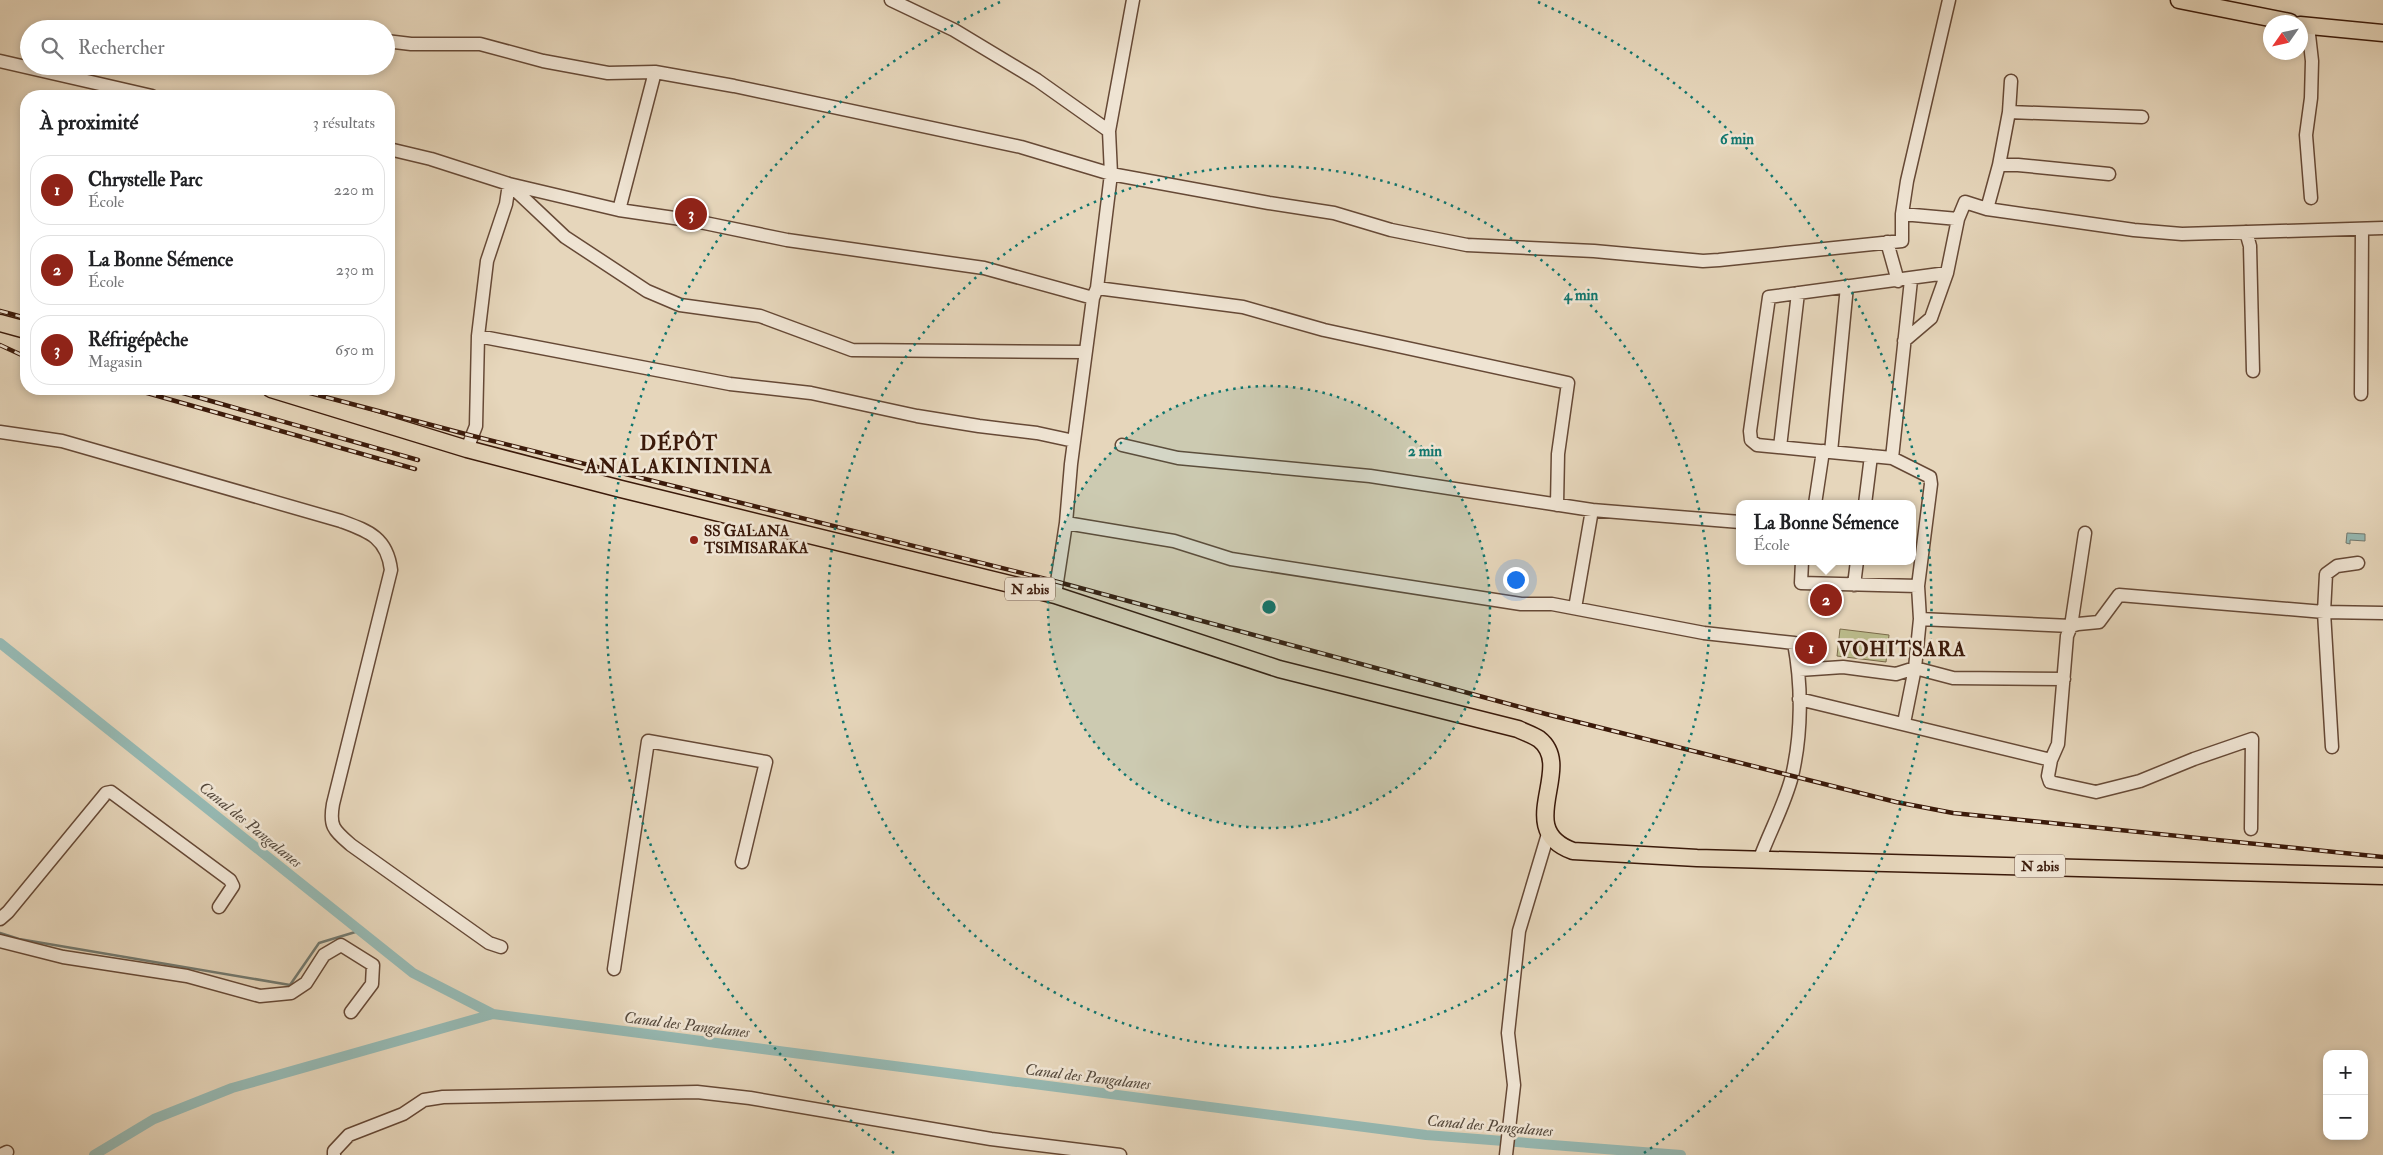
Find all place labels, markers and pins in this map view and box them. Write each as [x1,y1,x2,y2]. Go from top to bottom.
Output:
pin: 3 [675,195,707,233]
place label: SS GALANA TSIMISARAKA [703,522,809,558]
marker: SS GALANA TSIMISARAKA [688,534,700,546]
pin: 2 [1810,581,1842,619]
centre of rings [1260,598,1278,616]
pin: 1 [1795,629,1827,667]

